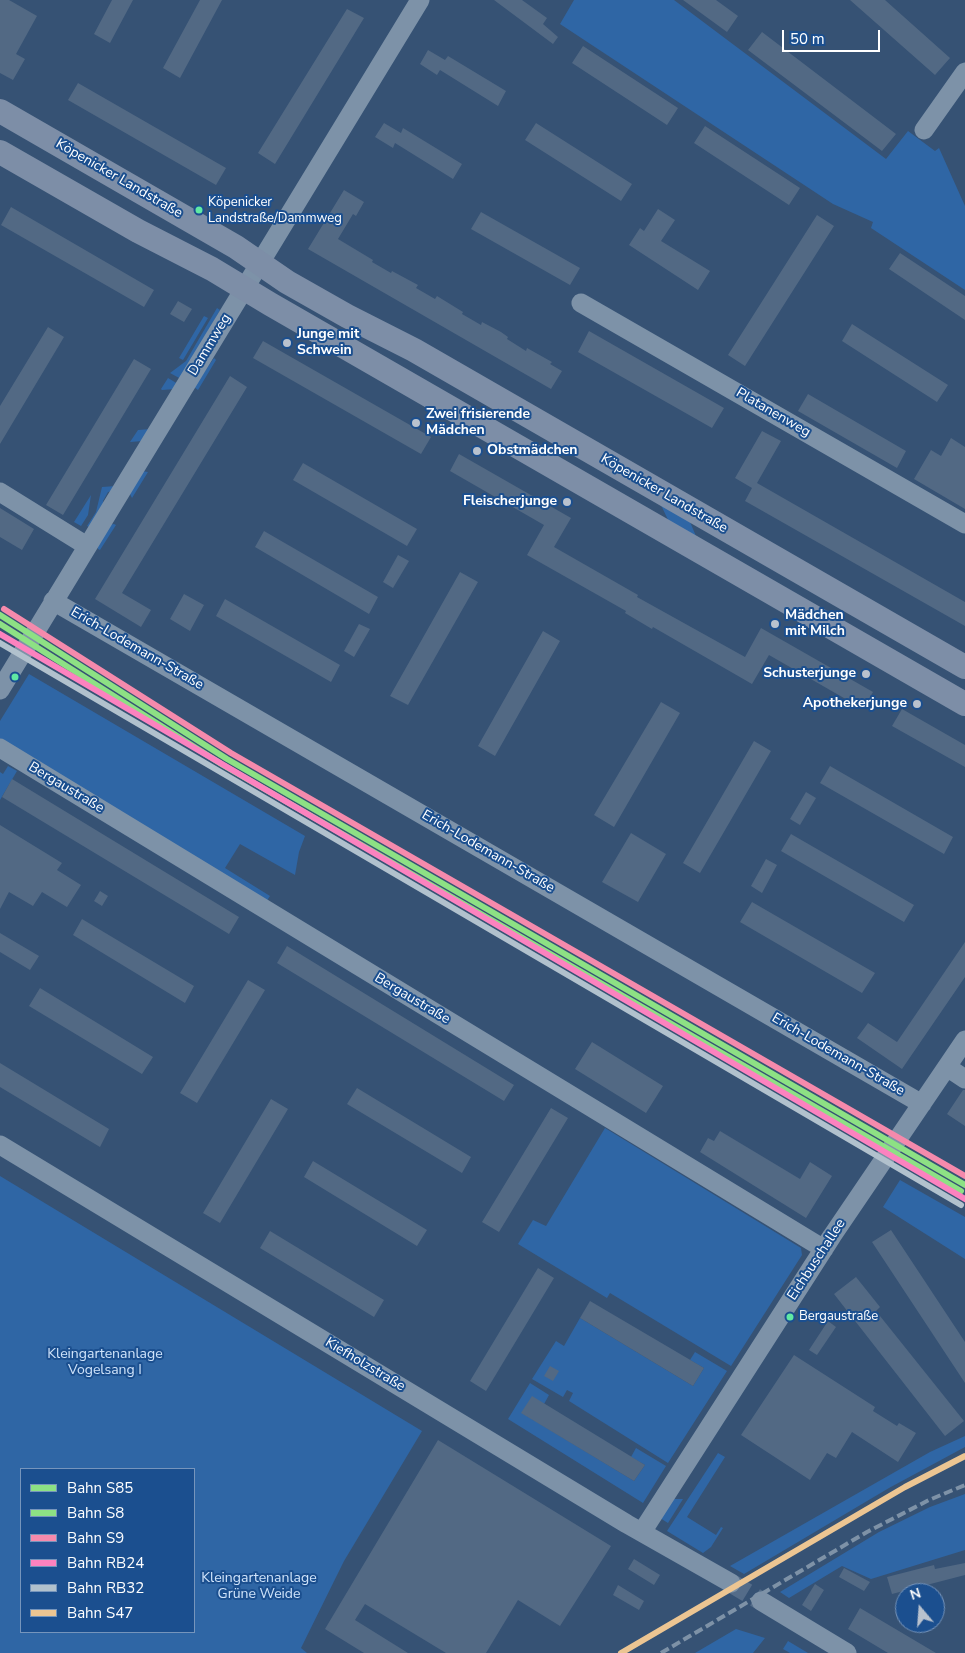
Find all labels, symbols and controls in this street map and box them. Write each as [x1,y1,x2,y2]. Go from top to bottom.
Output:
scale bar [785,20,882,52]
text: 50 m [790,29,825,49]
street label: Köpenicker Landstraße [53,136,185,222]
place label: Köpenicker Landstraße/Dammweg [208,195,342,226]
marker: Köpenicker Landstraße/Dammweg [194,205,204,215]
street label: Dammweg [185,311,235,379]
place label: Junge mit Schwein [297,327,359,360]
marker: Junge mit Schwein [281,337,293,349]
street label: Platanenweg [733,385,813,441]
place label: Zwei frisierende Mädchen [426,407,530,440]
marker: Zwei frisierende Mädchen [410,417,422,429]
place label: Obstmädchen [487,443,577,459]
marker: Obstmädchen [471,445,483,457]
street label: Köpenicker Landstraße [598,451,730,537]
place label: Fleischerjunge [463,494,557,510]
marker: Fleischerjunge [561,496,573,508]
street label: Erich-Lodemann-Straße [68,604,206,694]
place label: Mädchen mit Milch [785,608,845,640]
marker: Mädchen mit Milch [769,618,781,630]
place label: Schusterjunge [763,666,856,682]
marker: Schusterjunge [860,668,872,680]
unlabelled marker [10,672,20,682]
place label: Apothekerjunge [803,696,907,712]
marker: Apothekerjunge [911,698,923,710]
street label: Bergaustraße [25,759,107,817]
street label: Erich-Lodemann-Straße [419,807,557,897]
street label: Bergaustraße [371,970,453,1028]
street label: Erich-Lodemann-Straße [769,1010,907,1100]
street label: Eichbuschallee [784,1216,850,1304]
place label: Bergaustraße [799,1309,878,1325]
marker: Bergaustraße [785,1312,795,1322]
street label: Kiefholzstraße [322,1335,408,1395]
park label: Kleingartenanlage Vogelsang I [47,1347,163,1380]
legend [20,1468,195,1633]
text: Bahn S85 [67,1478,133,1498]
text: Bahn S8 [67,1503,124,1523]
text: Bahn S9 [67,1528,124,1548]
text: Bahn RB24 [67,1553,144,1573]
park label: Kleingartenanlage Grüne Weide [201,1571,317,1604]
text: Bahn RB32 [67,1578,144,1598]
north arrow [895,1583,945,1633]
text: N [908,1584,923,1605]
text: Bahn S47 [67,1603,133,1623]

